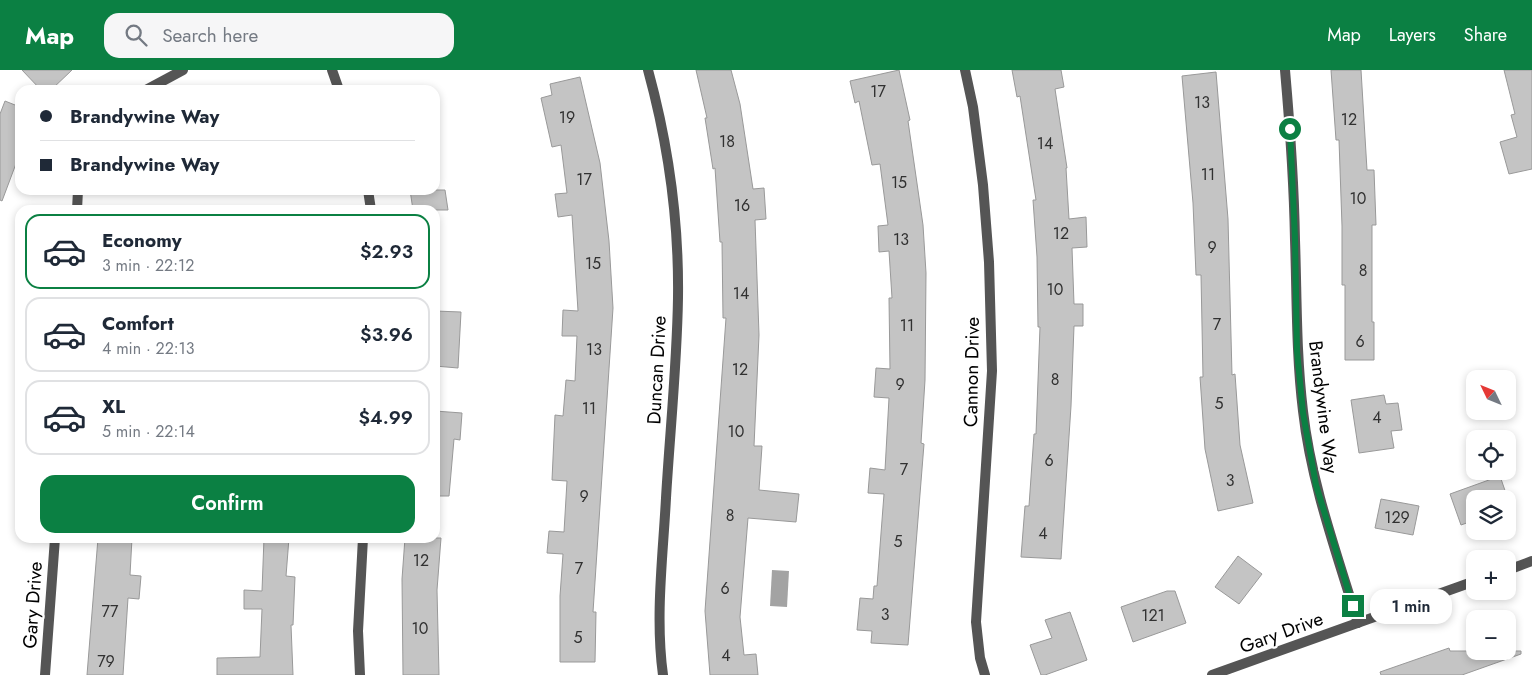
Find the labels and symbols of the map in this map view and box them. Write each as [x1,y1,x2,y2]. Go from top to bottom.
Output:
house number: 17 [870,80,886,103]
house number: 13 [1194,91,1210,114]
house number: 19 [559,106,575,129]
house number: 12 [1341,108,1357,131]
route start [1279,118,1301,140]
house number: 18 [719,130,735,153]
house number: 14 [1037,132,1053,155]
house number: 11 [1201,163,1215,186]
house number: 17 [576,168,592,191]
house number: 15 [891,171,907,194]
house number: 10 [1350,187,1366,210]
house number: 16 [734,194,750,217]
house number: 12 [1053,222,1069,245]
house number: 13 [893,228,909,251]
house number: 9 [1207,236,1217,259]
house number: 15 [585,252,601,275]
house number: 8 [1359,259,1367,282]
house number: 10 [1047,278,1063,301]
house number: 14 [733,282,749,305]
house number: 7 [1213,313,1222,336]
house number: 11 [900,314,914,337]
street label: Duncan Drive [640,315,673,425]
street label: Cannon Drive [957,316,986,427]
house number: 6 [1355,330,1365,353]
house number: 13 [586,338,602,361]
street label: Brandywine Way [1302,339,1345,476]
house number: 12 [732,358,748,381]
house number: 8 [1051,368,1059,391]
north arrow [1466,370,1516,420]
house number: 9 [895,373,905,396]
house number: 5 [1214,392,1224,415]
house number: 11 [582,397,596,420]
house number: 4 [1372,406,1382,429]
house number: 10 [728,420,744,443]
house number: 6 [1044,449,1054,472]
house number: 7 [900,458,909,481]
house number: 3 [1226,469,1235,492]
house number: 9 [579,485,589,508]
house number: 8 [726,504,734,527]
house number: 129 [1384,506,1410,529]
house number: 4 [1038,522,1048,545]
house number: 5 [893,530,903,553]
house number: 12 [413,549,429,572]
house number: 7 [575,557,584,580]
street label: Gary Drive [16,560,49,649]
house number: 6 [720,577,730,600]
callout: 1 min [1370,588,1453,624]
route end [1342,595,1364,617]
house number: 77 [102,600,119,623]
house number: 3 [881,603,890,626]
house number: 121 [1141,604,1165,627]
street label: Gary Drive [1236,605,1327,660]
house number: 10 [412,617,428,640]
house number: 5 [573,626,583,649]
house number: 4 [721,644,731,667]
house number: 79 [97,650,115,673]

